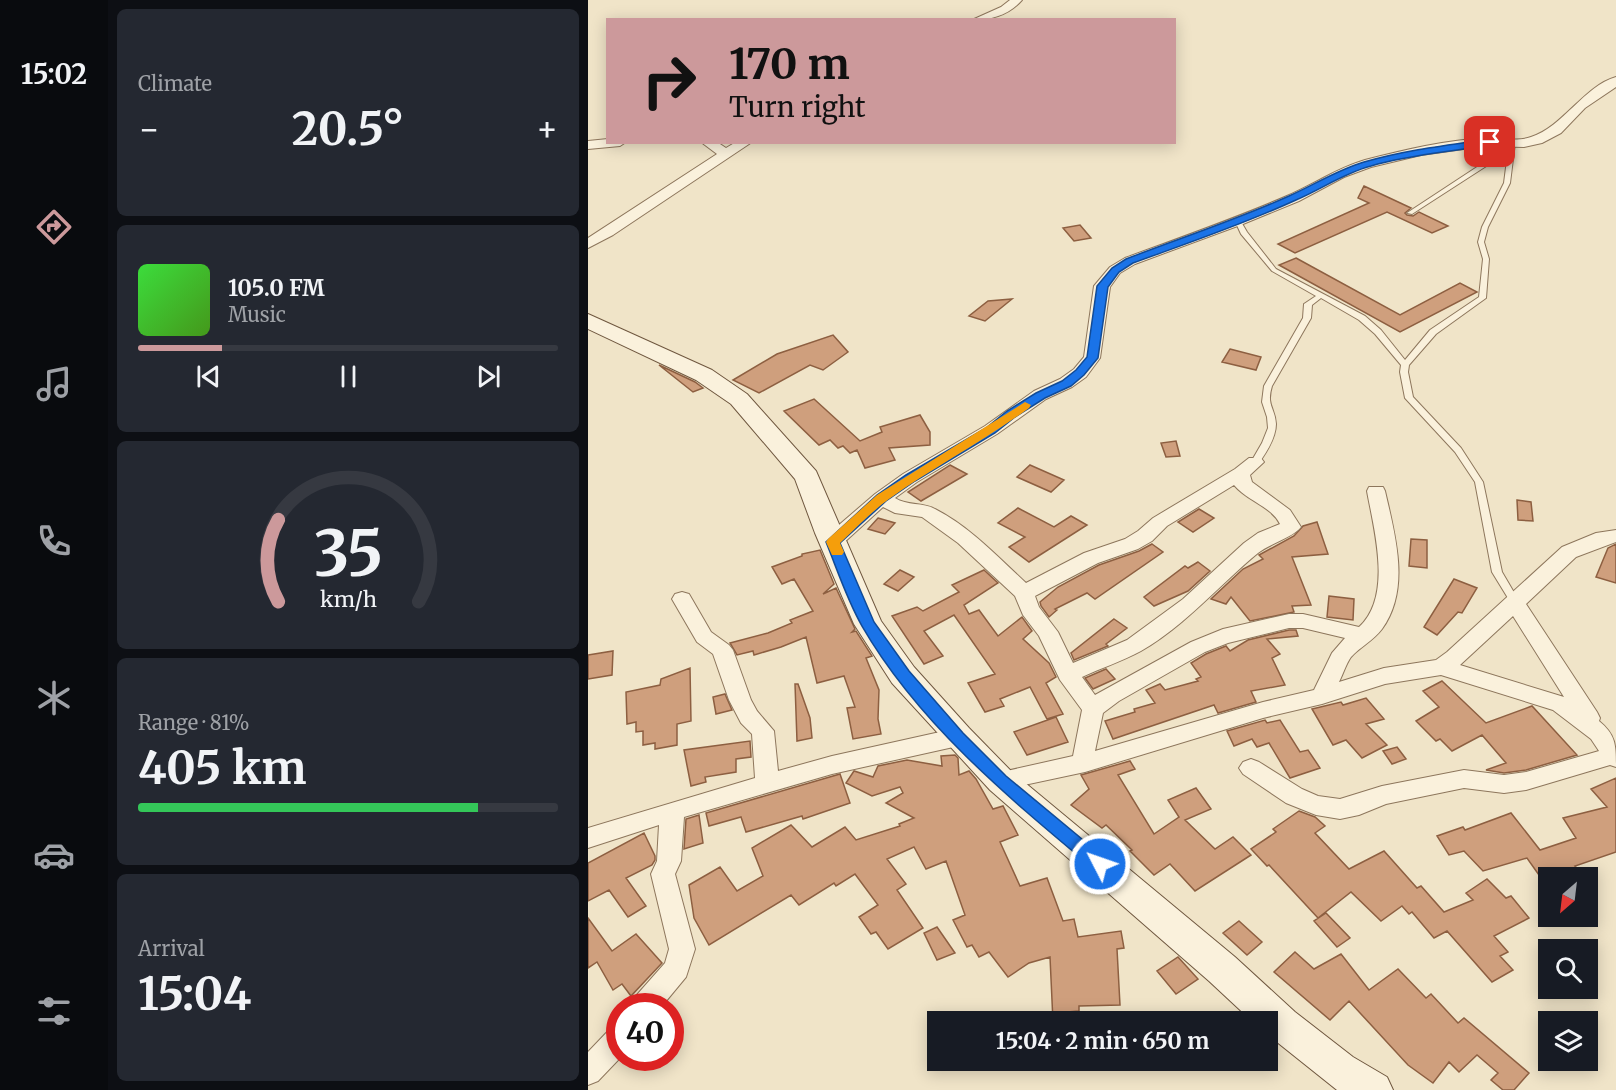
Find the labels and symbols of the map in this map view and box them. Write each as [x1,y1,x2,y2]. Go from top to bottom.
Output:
pin [1464,116,1515,167]
position arrow [1068,832,1132,896]
north arrow [1538,867,1598,927]
speed limit sign: 40 [606,993,684,1071]

